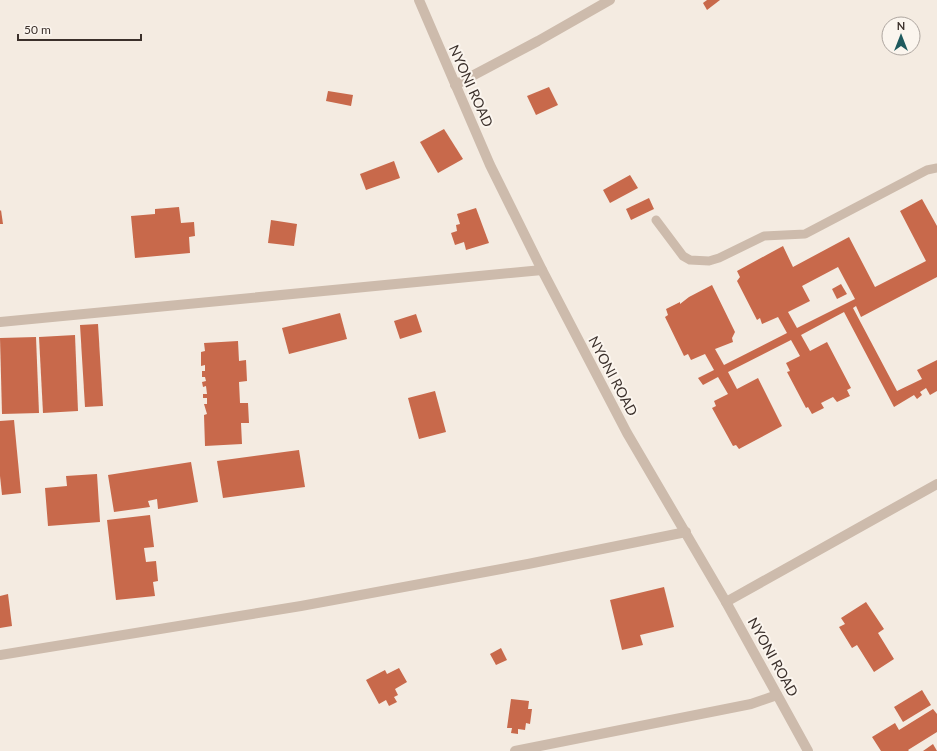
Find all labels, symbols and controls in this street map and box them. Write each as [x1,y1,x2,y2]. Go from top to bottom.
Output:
scale bar [18,16,141,42]
north arrow [881,16,921,56]
text: N [897,19,905,32]
text: 50 m [24,22,51,37]
street label: NYONI ROAD [446,42,497,129]
street label: NYONI ROAD [585,333,642,419]
street label: NYONI ROAD [745,614,802,699]

